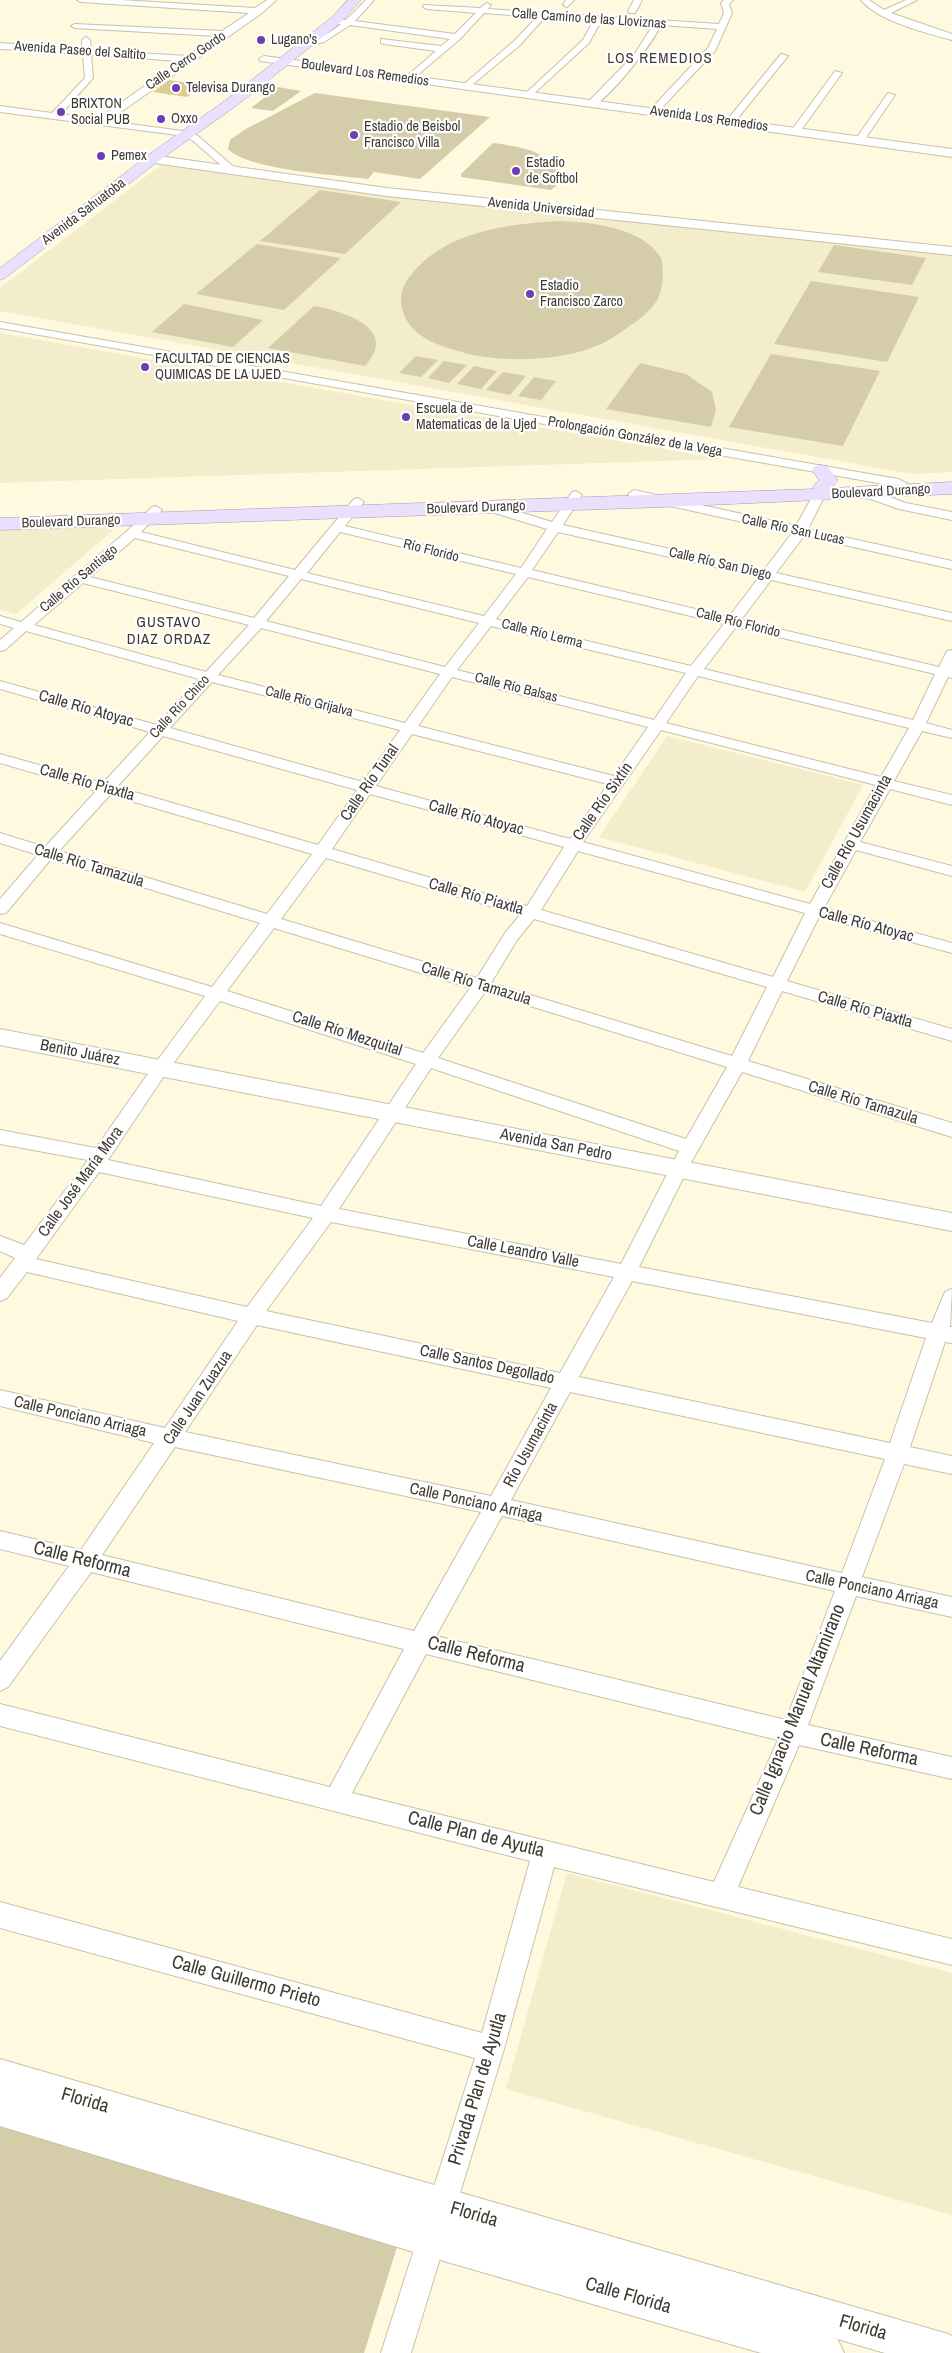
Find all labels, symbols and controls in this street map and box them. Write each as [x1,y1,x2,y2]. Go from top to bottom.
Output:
street label: Calle Camino de las Lloviznas [511,5,667,33]
street label: Calle Cerro Gordo [143,28,229,94]
place label: Lugano's [271,32,317,48]
marker: Lugano's [255,34,267,46]
street label: Avenida Paseo del Saltito [14,38,146,64]
district label: LOS REMEDIOS [606,50,714,68]
street label: Boulevard Los Remedios [300,56,430,90]
place label: Televisa Durango [186,80,275,96]
marker: Televisa Durango [170,82,182,94]
place label: BRIXTON Social PUB [71,96,130,128]
street label: Avenida Los Remedios [649,102,769,136]
marker: BRIXTON Social PUB [55,106,67,118]
place label: Oxxo [171,111,198,127]
marker: Oxxo [155,113,167,125]
place label: Estadio de Beisbol Francisco Villa [364,119,460,152]
marker: Estadio de Beisbol Francisco Villa [348,129,360,141]
place label: Pemex [111,148,147,164]
marker: Pemex [95,150,107,162]
place label: Estadio de Softbol [526,155,578,188]
marker: Estadio de Softbol [510,165,522,177]
street label: Avenida Sahuatoba [39,175,129,249]
street label: Avenida Universidad [487,194,595,222]
place label: Estadio Francisco Zarco [540,278,623,310]
marker: Estadio Francisco Zarco [524,288,536,300]
place label: FACULTAD DE CIENCIAS QUIMICAS DE LA UJED [155,351,290,384]
marker: FACULTAD DE CIENCIAS QUIMICAS DE LA UJED [139,361,151,373]
place label: Escuela de Matematicas de la Ujed [416,401,537,434]
marker: Escuela de Matematicas de la Ujed [400,411,412,423]
street label: Prolongación González de la Vega [546,413,724,461]
street label: Boulevard Durango [831,481,931,503]
street label: Boulevard Durango [426,498,526,518]
street label: Calle Río San Lucas [740,511,846,549]
street label: Boulevard Durango [21,512,121,532]
street label: Río Florido [401,536,461,566]
street label: Calle Río Santiago [37,542,121,616]
street label: Calle Río San Diego [667,544,773,584]
street label: Calle Río Florido [694,604,782,642]
district label: GUSTAVO DIAZ ORDAZ [126,614,212,649]
street label: Calle Río Lerma [500,616,584,652]
street label: Calle Río Balsas [473,670,559,706]
street label: Calle Río Chico [146,672,214,742]
street label: Calle Río Grijalva [263,683,355,721]
street label: Calle Río Atoyac [36,686,136,732]
street label: Calle Río Tunal [337,741,403,825]
street label: Calle Río Sixtín [569,759,637,845]
street label: Calle Río Piaxtla [37,760,137,806]
street label: Calle Río Usumacinta [818,772,896,892]
street label: Calle Río Atoyac [426,796,526,840]
street label: Calle Río Tamazula [32,840,146,892]
street label: Calle Río Piaxtla [426,874,526,920]
street label: Calle Río Atoyac [816,903,916,947]
street label: Calle Río Tamazula [419,958,533,1010]
street label: Calle Río Piaxtla [815,987,915,1033]
street label: Calle Río Mezquital [290,1007,404,1061]
street label: Benito Juárez [38,1036,122,1070]
street label: Calle Río Tamazula [806,1077,920,1129]
street label: Calle José María Mora [34,1123,128,1241]
street label: Avenida San Pedro [498,1125,614,1165]
street label: Calle Leandro Valle [465,1232,581,1272]
street label: Calle Santos Degollado [418,1341,556,1389]
street label: Calle Juan Zuazua [159,1347,237,1449]
street label: Calle Ponciano Arriaga [12,1392,148,1442]
street label: Río Usumacinta [500,1399,562,1491]
street label: Calle Ponciano Arriaga [408,1480,544,1526]
street label: Calle Reforma [31,1537,133,1583]
street label: Calle Ponciano Arriaga [804,1567,940,1613]
street label: Calle Ignacio Manuel Altamirano [745,1601,851,1819]
street label: Calle Reforma [425,1632,527,1678]
street label: Calle Reforma [818,1728,920,1772]
street label: Calle Plan de Ayutla [405,1807,547,1863]
street label: Calle Guillermo Prieto [169,1951,323,2013]
street label: Privada Plan de Ayutla [444,2010,512,2168]
street label: Florida [59,2083,111,2119]
street label: Florida [448,2197,500,2233]
street label: Calle Florida [582,2273,674,2319]
street label: Florida [837,2310,889,2346]

